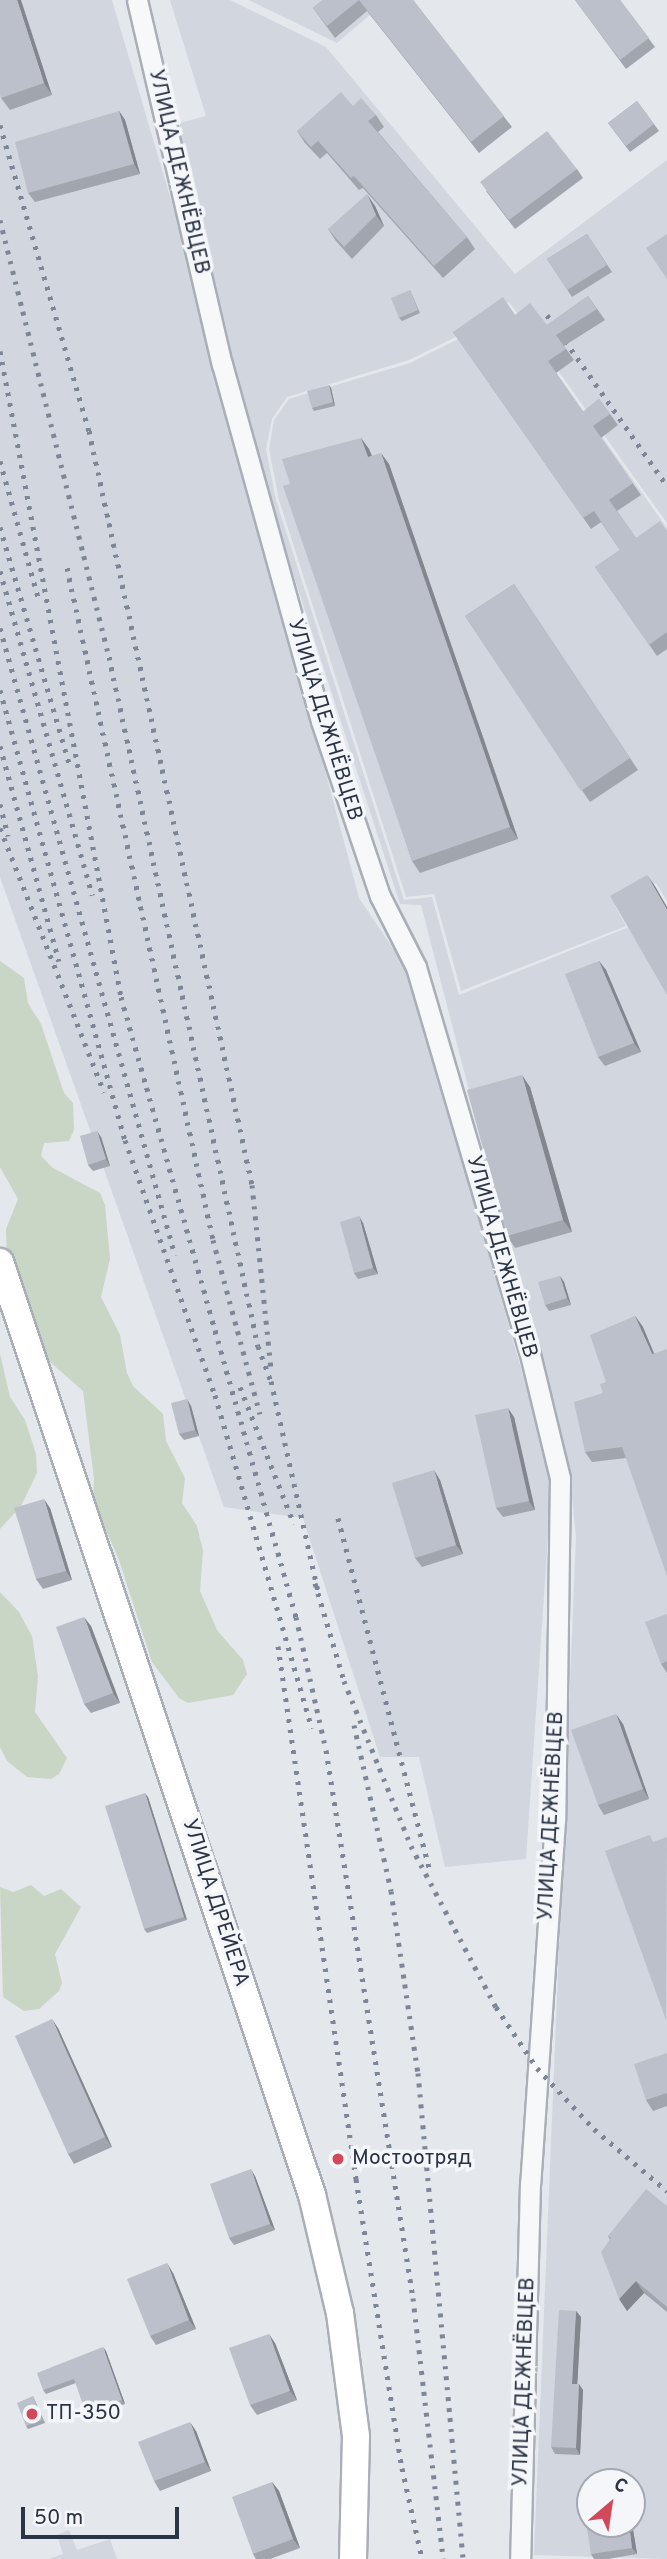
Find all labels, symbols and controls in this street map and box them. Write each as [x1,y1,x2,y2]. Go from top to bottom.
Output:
street label: УЛИЦА ДЕЖНЁВЦЕВ [142,67,214,277]
street label: УЛИЦА ДЕЖНЁВЦЕВ [281,616,367,824]
street label: УЛИЦА ДЕЖНЁВЦЕВ [460,1152,542,1362]
street label: УЛИЦА ДЕЖНЁВЦЕВ [534,1710,570,1922]
street label: УЛИЦА ДРЕЙЕРА [176,1816,254,1990]
place label: Мостоотряд [352,2146,472,2172]
marker: Мостоотряд [330,2151,346,2167]
street label: УЛИЦА ДЕЖНЁВЦЕВ [509,2276,541,2488]
place label: ТП-350 [46,2401,121,2427]
marker: ТП-350 [24,2406,40,2422]
north arrow [576,2468,646,2538]
text: С [609,2473,631,2500]
scale bar [24,2492,182,2536]
text: 50 m [34,2505,83,2532]

